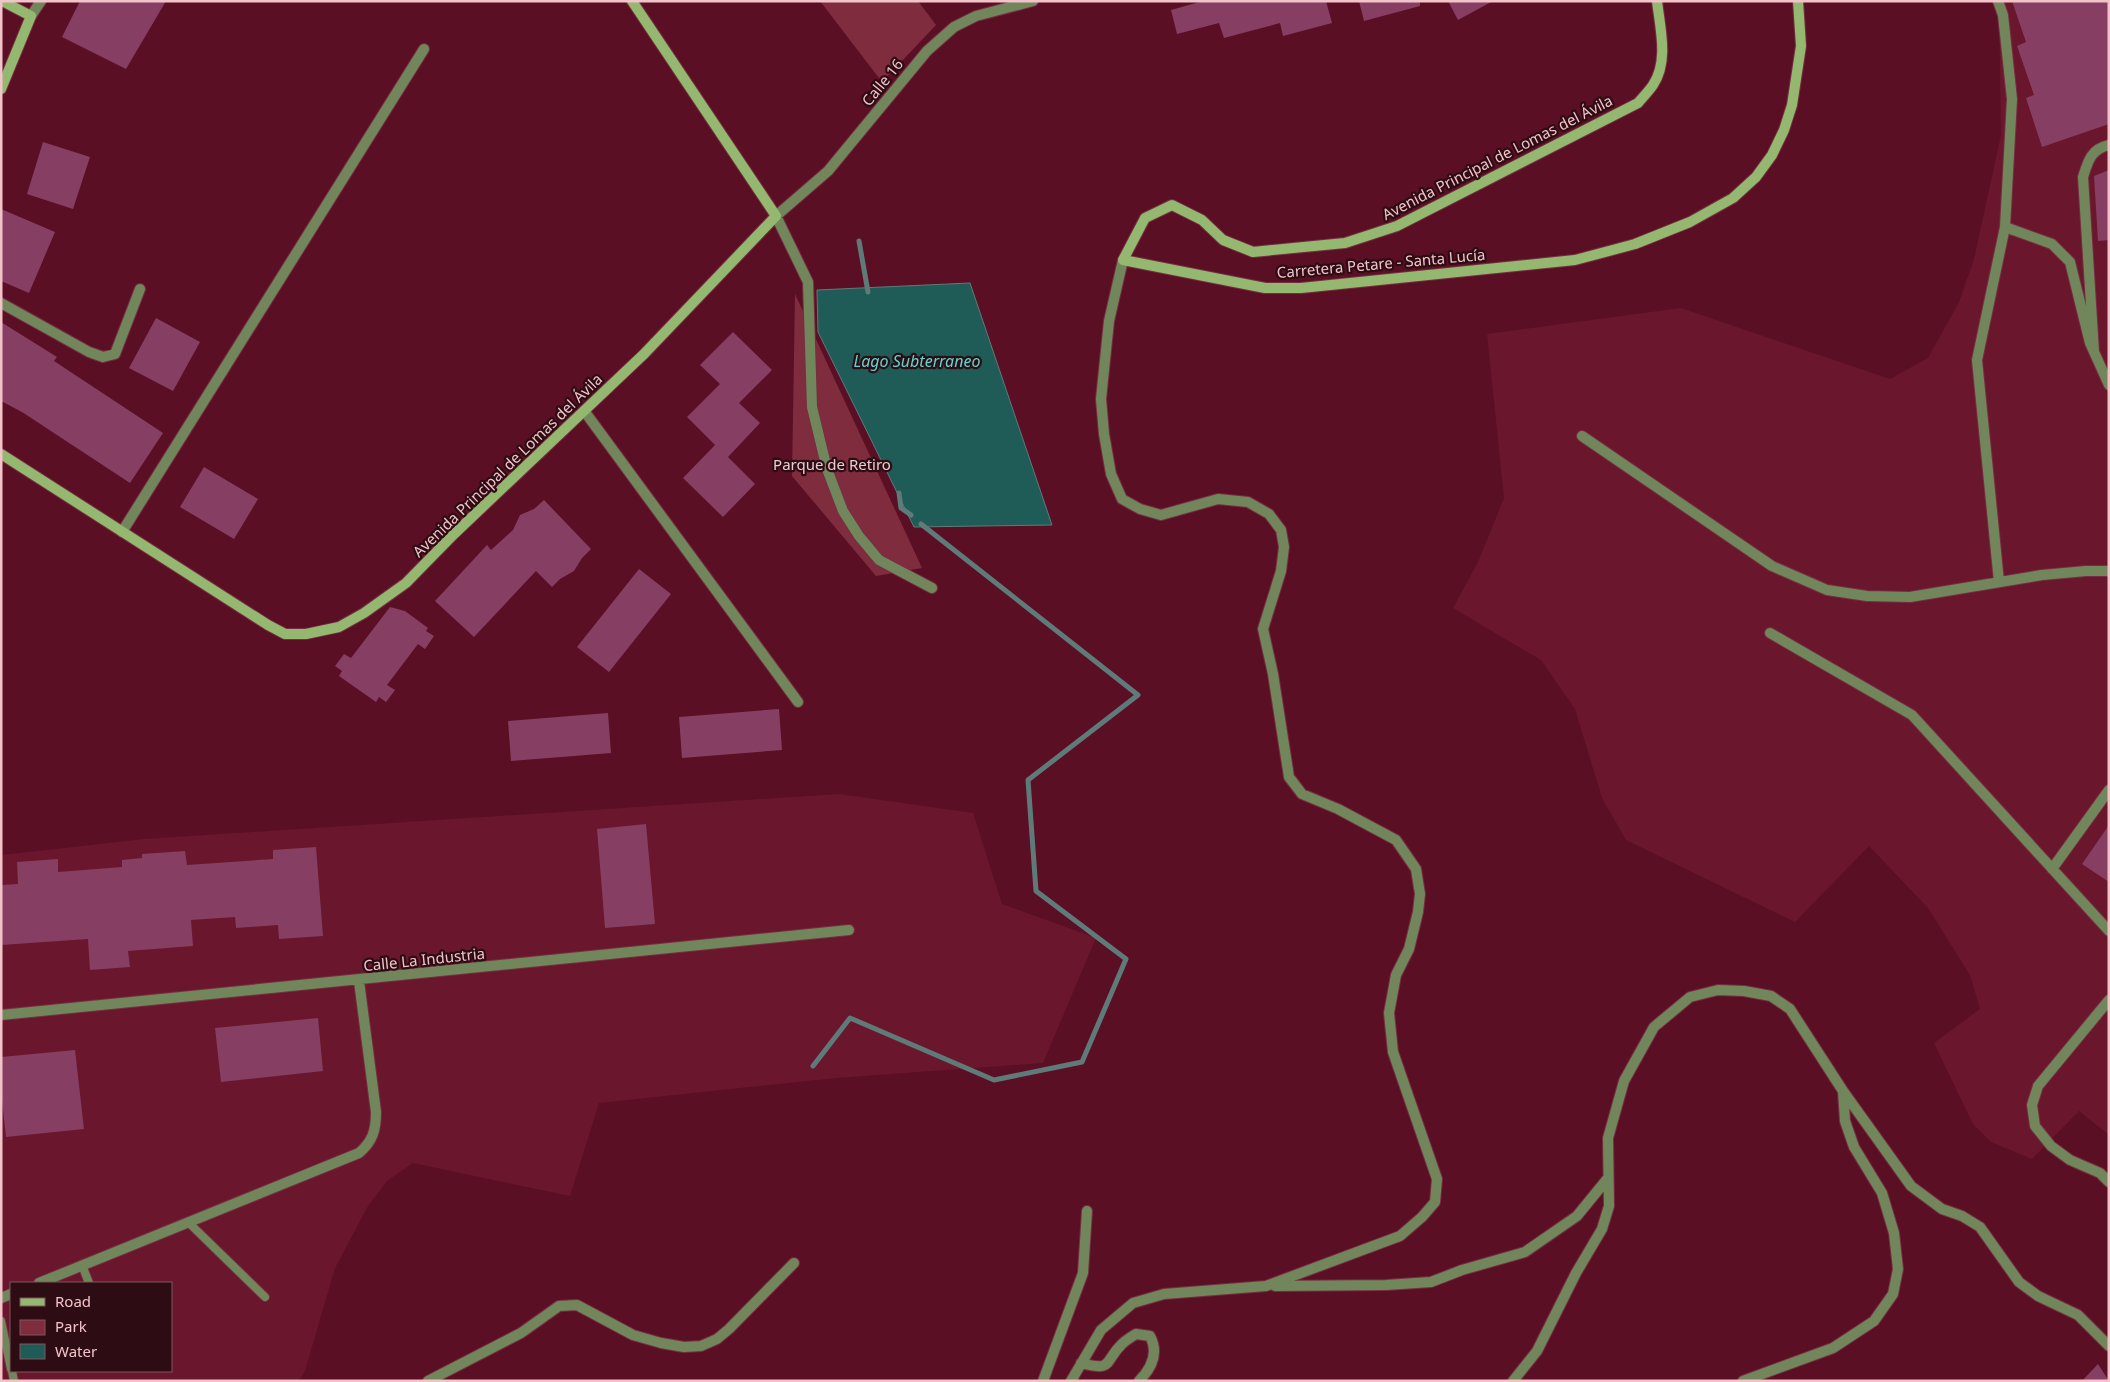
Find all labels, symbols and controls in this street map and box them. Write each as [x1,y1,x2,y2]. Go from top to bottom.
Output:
street label: Calle 16 [857,54,907,110]
street label: Avenida Principal de Lomas del Ávila [1378,90,1616,224]
street label: Carretera Petare - Santa Lucía [1276,244,1486,282]
water label: Lago Subterraneo [854,350,980,372]
street label: Avenida Principal de Lomas del Ávila [408,369,606,561]
park label: Parque de Retiro [773,454,891,474]
street label: Calle La Industria [362,943,486,975]
legend [10,1282,172,1372]
text: Road [55,1291,91,1311]
text: Park [55,1316,87,1336]
text: Water [55,1341,97,1361]

